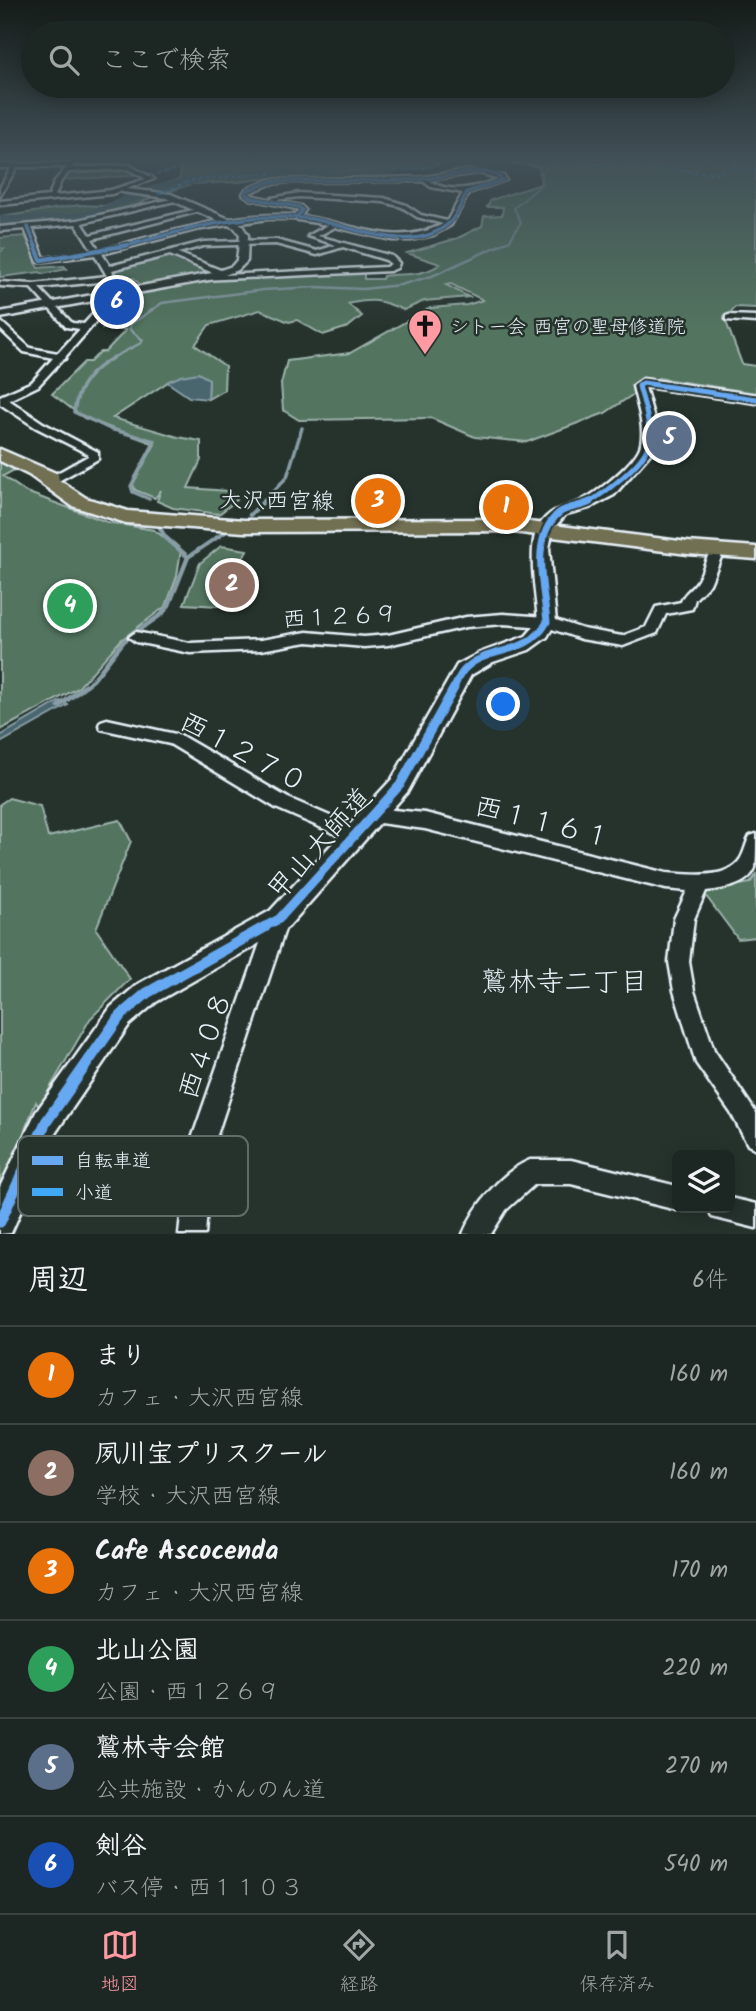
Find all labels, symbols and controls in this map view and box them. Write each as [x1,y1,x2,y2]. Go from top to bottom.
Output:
search box [21,21,735,98]
text: ここで検索 [101,40,231,82]
icon: search [45,41,83,79]
pin: 6 [94,276,140,328]
church icon: シトー会 西宮の聖母修道院 [406,307,444,356]
place label: シトー会 西宮の聖母修道院 [450,313,686,343]
pin: 5 [646,412,692,464]
pin: 3 [355,475,401,527]
pin: 1 [483,481,529,533]
street label: 大沢西宮線 [219,483,335,521]
pin: 2 [209,559,255,611]
pin: 4 [47,580,93,632]
street label: 西１２６９ [282,597,398,639]
your location [486,687,520,721]
street label: 西１２７０ [170,700,315,806]
street label: 甲山大師道 [257,778,384,912]
street label: 西１１６１ [469,785,616,862]
district label: 鷲林寺二丁目 [480,961,648,1006]
street label: 西４０８ [167,986,246,1106]
legend [18,1136,248,1216]
text: 自転車道 [75,1147,151,1177]
map controls [672,1150,735,1213]
button: layers [672,1150,735,1213]
text: 小道 [75,1179,113,1209]
text: 周辺 [28,1257,88,1305]
text: 6件 [692,1263,728,1299]
text: まり [95,1336,147,1378]
text: 1 [48,1357,54,1393]
text: 160 m [669,1357,728,1393]
text: カフェ · 大沢西宮線 [95,1381,303,1417]
text: 夙川宝プリスクール [95,1434,328,1476]
text: 2 [44,1455,58,1491]
text: 160 m [669,1455,728,1491]
text: 学校 · 大沢西宮線 [95,1479,280,1515]
text: Cafe Ascocenda [95,1531,278,1573]
text: 3 [45,1553,57,1589]
text: 170 m [671,1553,728,1589]
text: カフェ · 大沢西宮線 [95,1576,303,1612]
text: 北山公園 [95,1630,199,1672]
text: 4 [45,1651,57,1687]
text: 220 m [662,1651,728,1687]
text: 公園 · 西１２６９ [95,1675,280,1711]
text: 鷲林寺会館 [95,1728,225,1770]
text: 5 [45,1749,57,1785]
text: 270 m [665,1749,728,1785]
text: 公共施設 · かんのん道 [95,1773,325,1809]
text: 剣谷 [95,1826,147,1868]
text: 6 [45,1847,57,1883]
text: 540 m [664,1847,728,1883]
text: バス停 · 西１１０３ [95,1871,303,1907]
tab: 地図 [101,1926,139,2000]
tab: 経路 [340,1926,378,2000]
tab: 保存済み [579,1926,655,2000]

